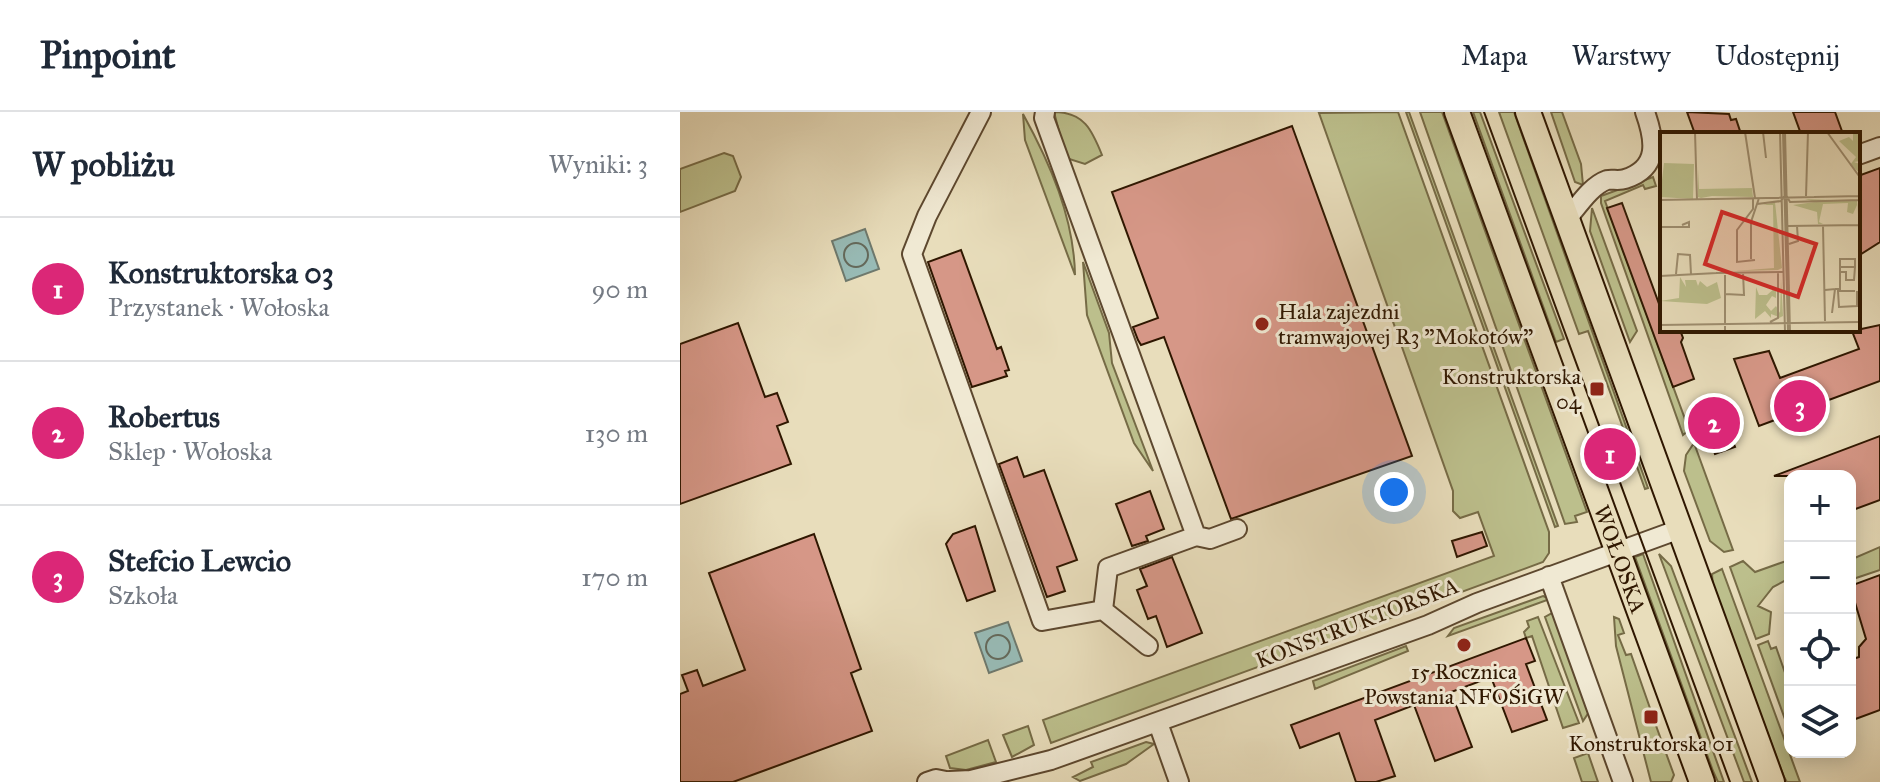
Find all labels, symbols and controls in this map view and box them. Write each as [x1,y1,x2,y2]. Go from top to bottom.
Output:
text: Pinpoint [40,32,176,78]
text: Mapa [1461,38,1528,73]
text: Warstwy [1572,38,1671,73]
text: Udostępnij [1715,38,1840,73]
inset map [1660,132,1860,332]
text: W pobliżu [32,144,175,185]
text: Wyniki: 3 [548,148,648,180]
text: Konstruktorska 03 [108,255,334,291]
text: 1 [53,273,63,305]
text: 90 m [591,273,648,305]
text: Przystanek · Wołoska [108,291,330,323]
place label: Hala zajezdni tramwajowej R3 "Mokotów" [1278,298,1533,350]
marker: Hala zajezdni tramwajowej R3 "Mokotów" [1253,315,1271,333]
place label: Konstruktorska 04 [1442,363,1582,415]
pin: 3 [1774,376,1826,436]
marker: Konstruktorska 04 [1588,380,1606,398]
pin: 2 [1688,393,1740,453]
text: Robertus [108,399,220,435]
text: 2 [52,417,64,449]
text: 130 m [585,417,648,449]
pin: 1 [1584,424,1636,484]
text: Sklep · Wołoska [108,435,272,467]
map controls [1784,470,1856,758]
button: + [1784,470,1856,542]
your location [1374,472,1414,512]
street label: WOŁOSKA [1588,501,1653,617]
button: − [1784,542,1856,614]
text: Stefcio Lewcio [108,543,291,579]
text: 3 [53,561,63,593]
text: 170 m [581,561,648,593]
street label: KONSTRUKTORSKA [1252,572,1462,674]
text: Szkoła [108,579,178,611]
button: locate [1784,614,1856,686]
marker: 15 Rocznica Powstania NFOŚiGW [1455,636,1473,654]
place label: 15 Rocznica Powstania NFOŚiGW [1364,658,1565,710]
button: layers [1784,686,1856,758]
marker: Konstruktorska 01 [1642,708,1660,726]
place label: Konstruktorska 01 [1568,730,1734,757]

